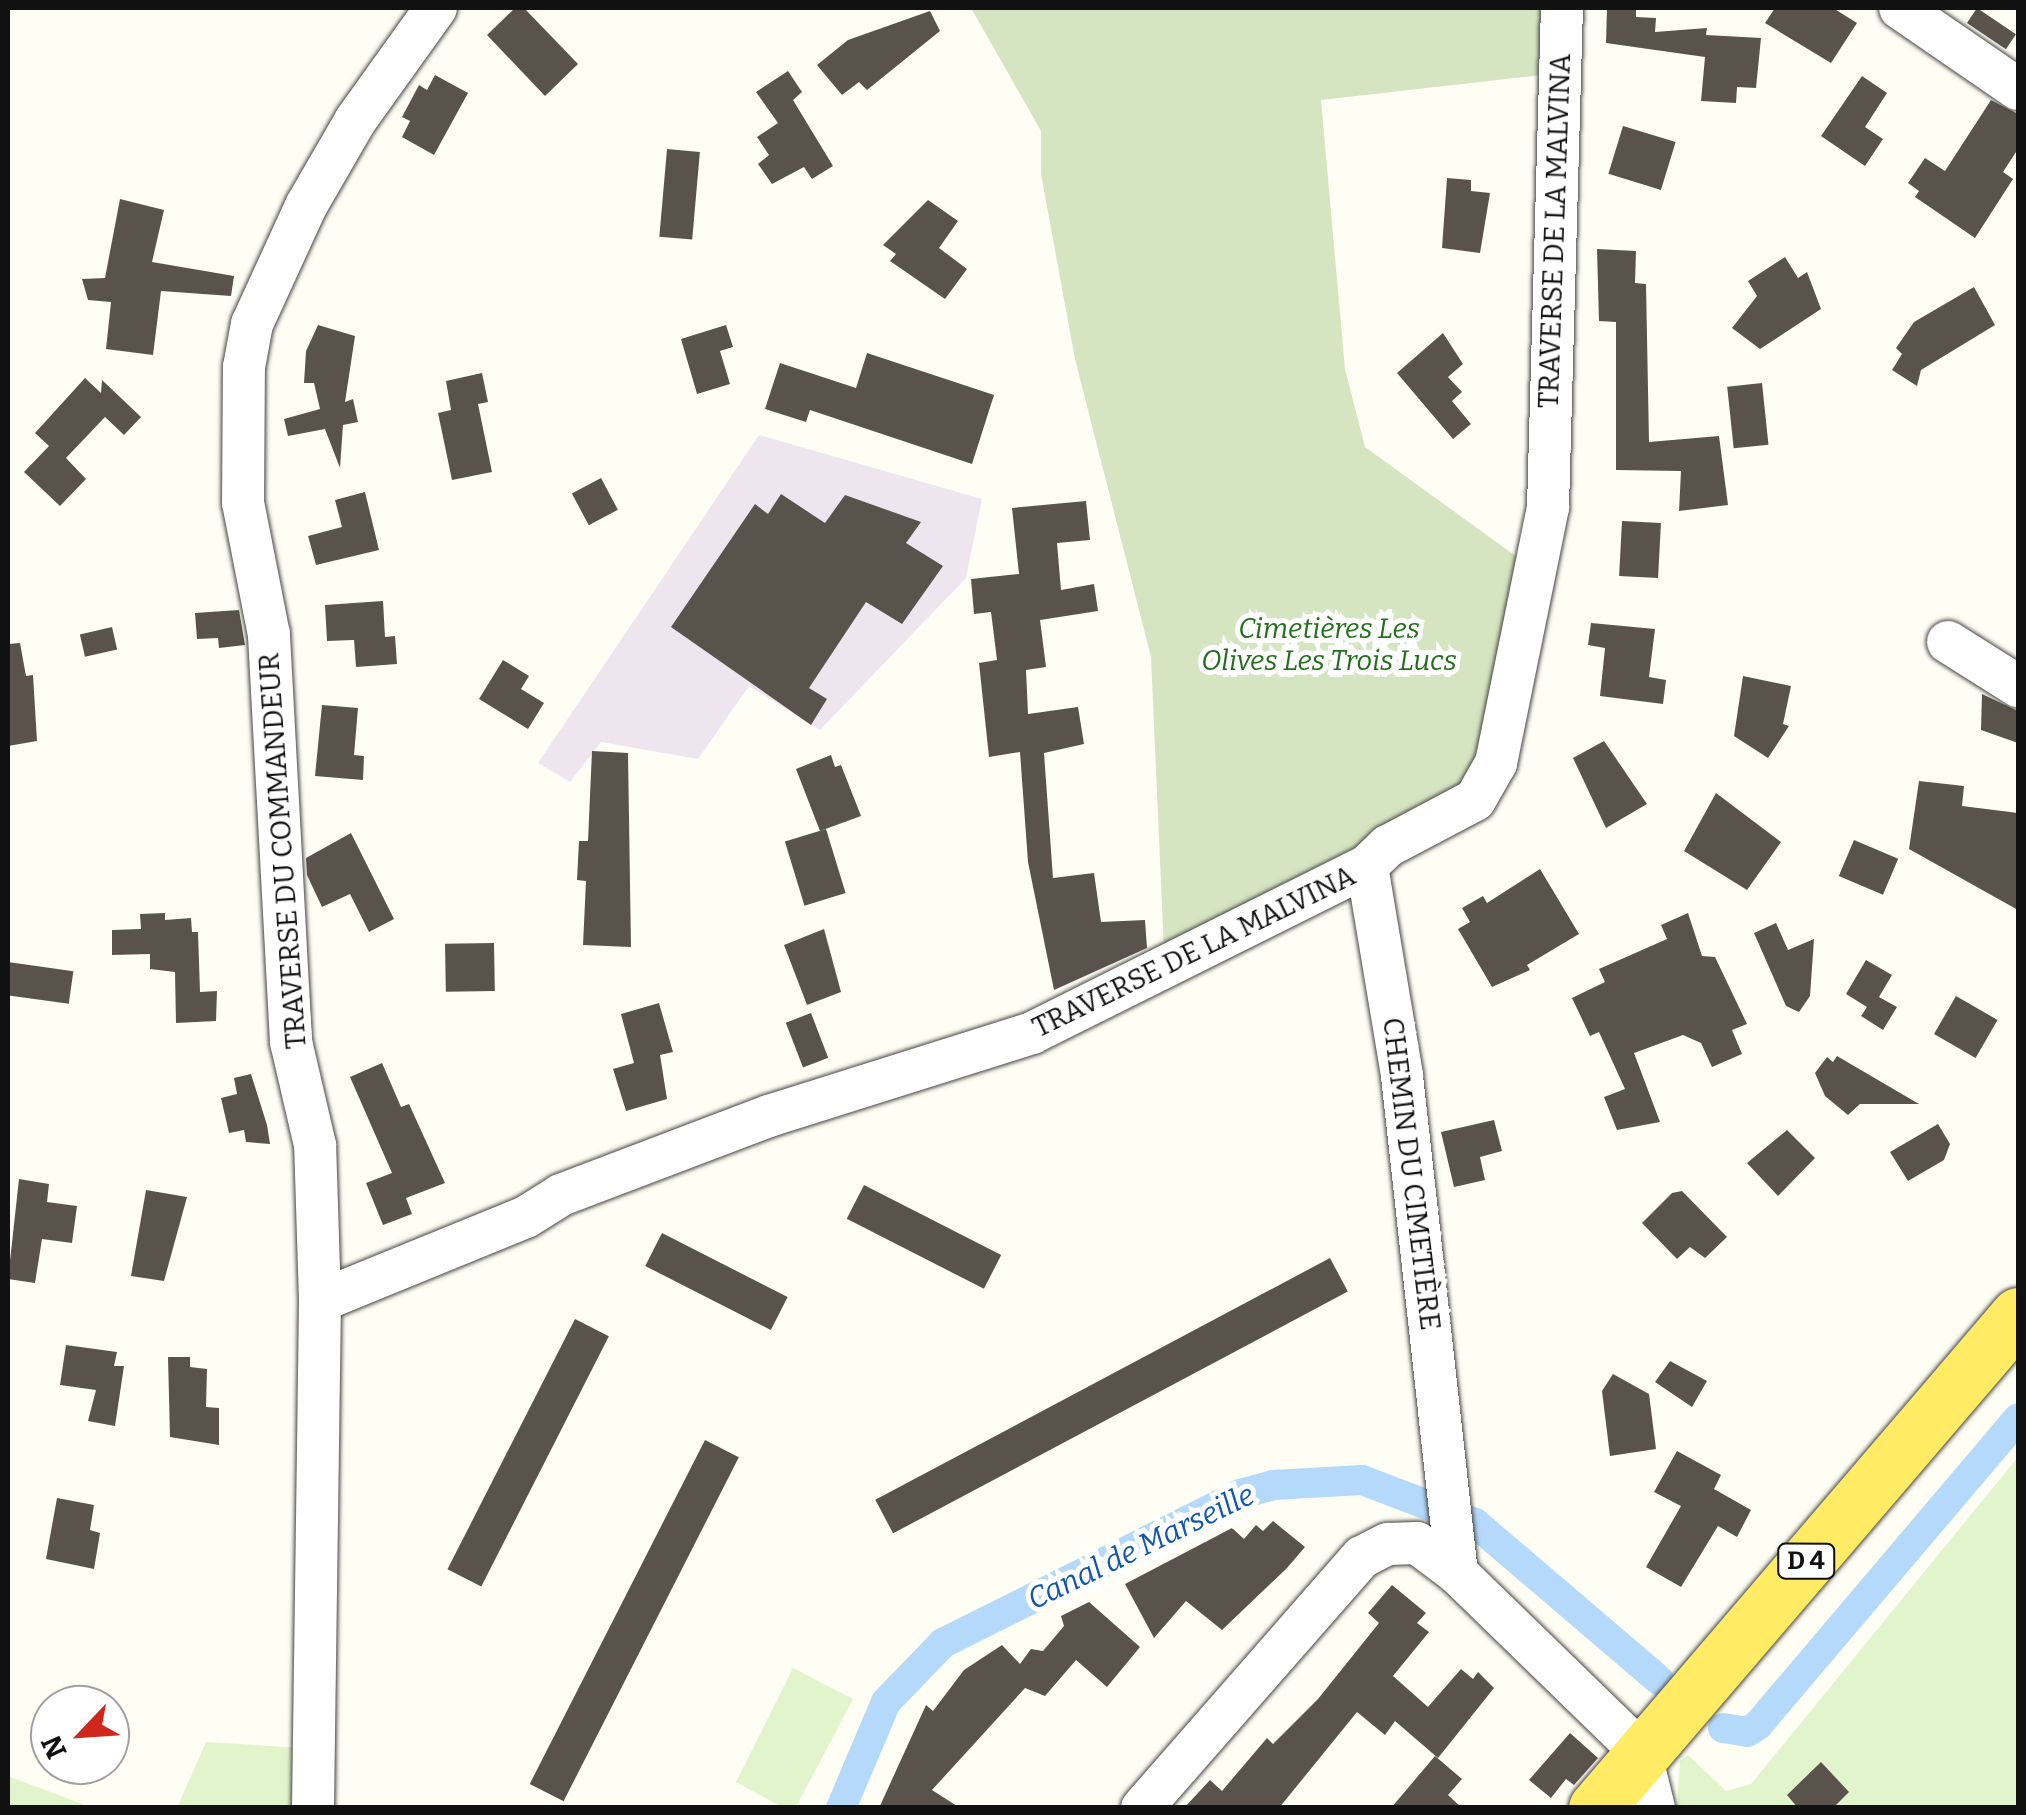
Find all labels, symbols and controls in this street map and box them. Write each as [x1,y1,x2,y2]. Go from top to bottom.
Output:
street label: TRAVERSE DE LA MALVINA [1532,53,1578,409]
park label: Cimetières Les Olives Les Trois Lucs [1201,612,1457,678]
street label: TRAVERSE DU COMMANDEUR [252,652,314,1050]
street label: TRAVERSE DE LA MALVINA [1027,859,1361,1045]
street label: CHEMIN DU CIMETIÈRE [1375,1016,1447,1332]
water label: Canal de Marseille [1022,1477,1260,1617]
road number: D 4 [1776,1541,1836,1581]
north arrow [30,1685,130,1785]
text: N [35,1730,74,1764]

